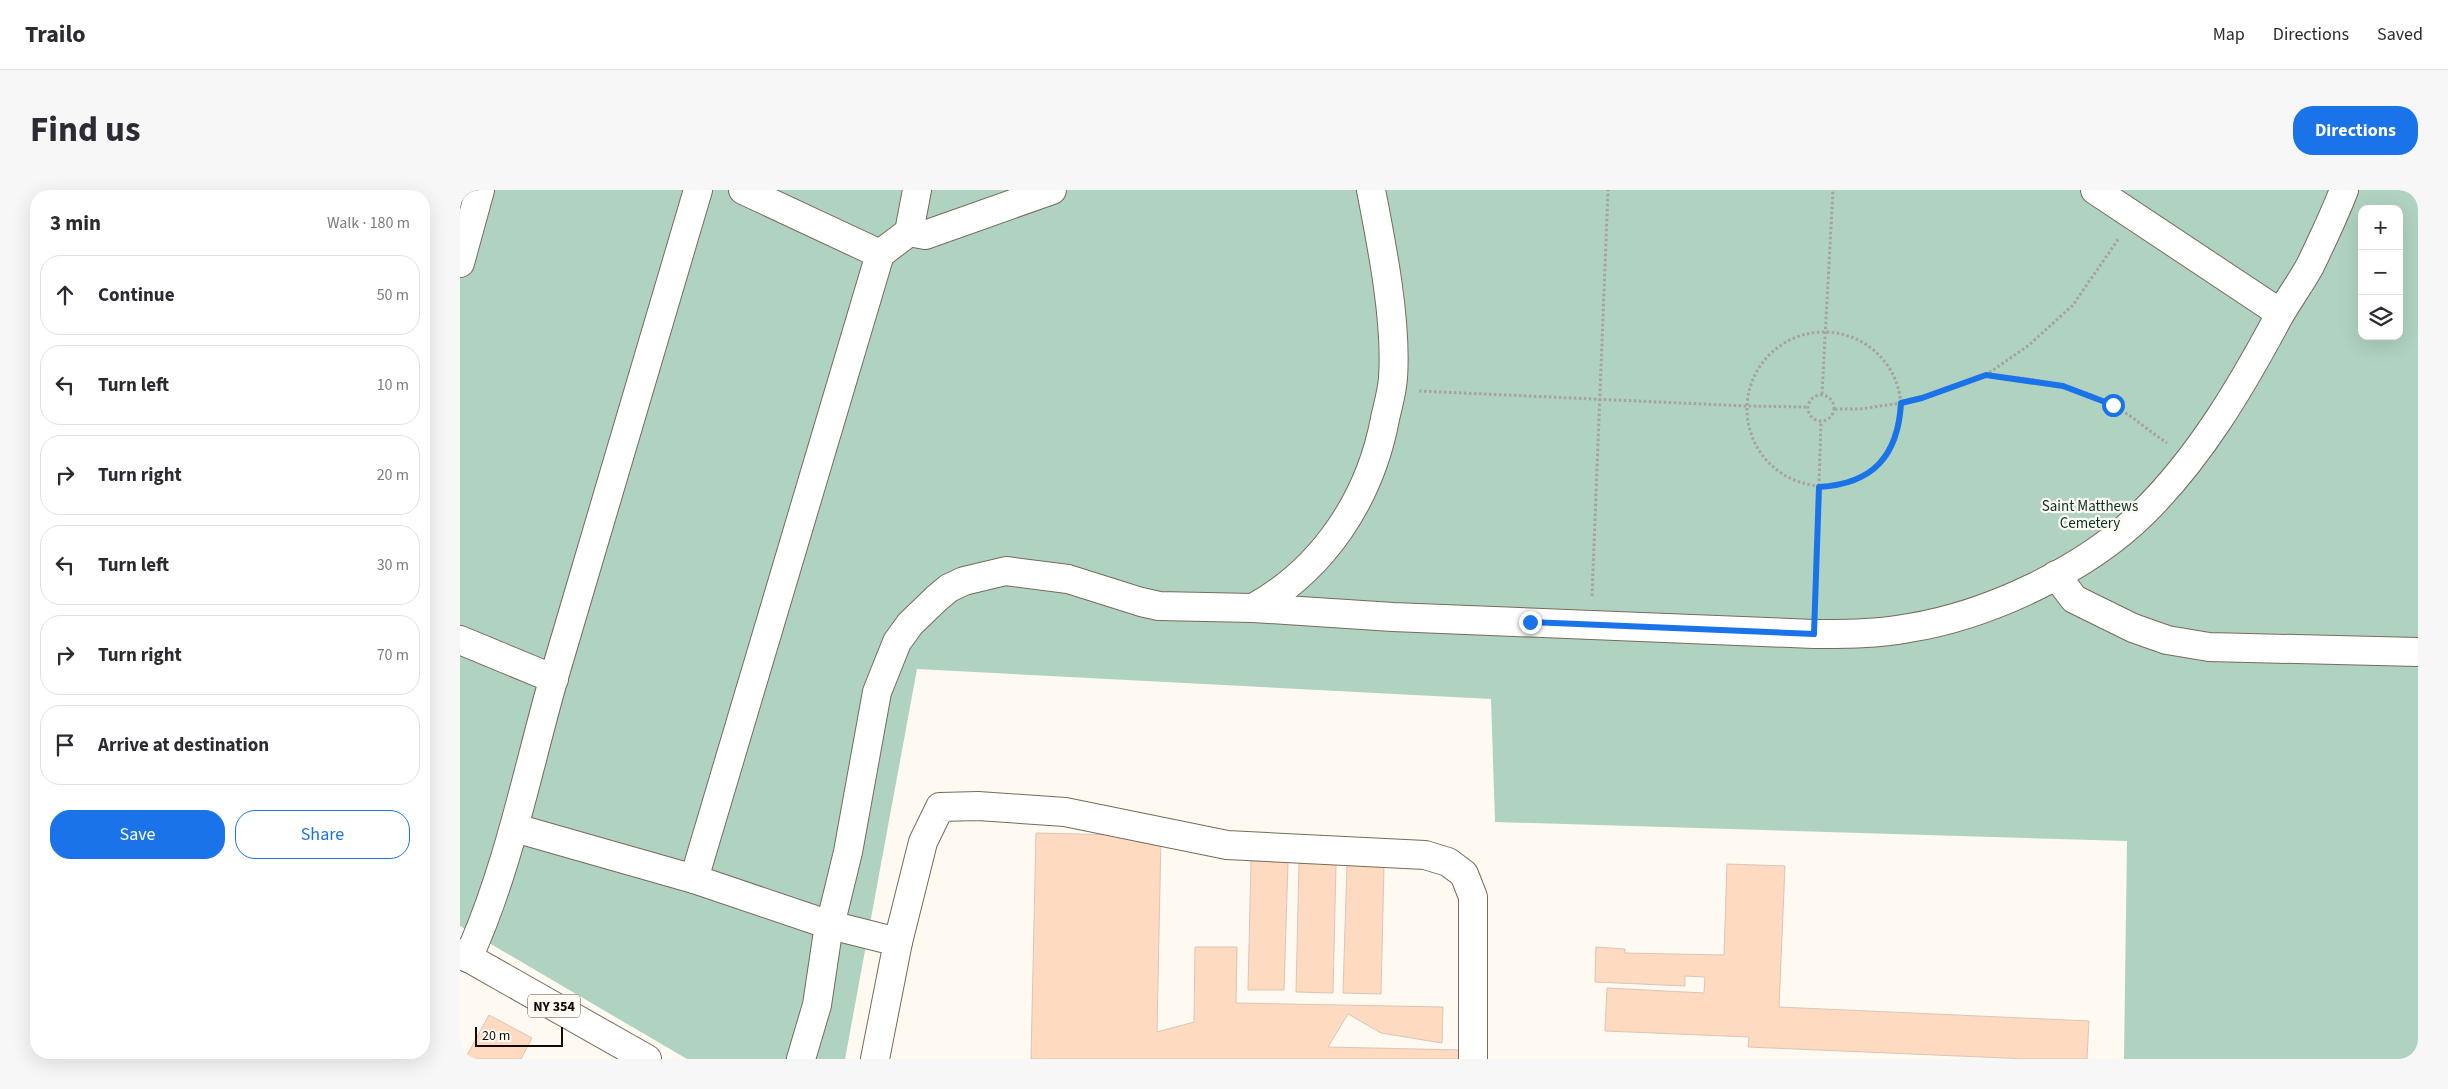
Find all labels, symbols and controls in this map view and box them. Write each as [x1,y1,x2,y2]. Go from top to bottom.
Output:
text: Trailo [25,17,86,52]
text: Map [2213,22,2245,47]
text: Directions [2273,22,2349,47]
text: Saved [2377,22,2423,47]
text: Find us [30,105,140,155]
button: Directions [2293,106,2418,155]
map controls [2358,205,2403,340]
button: + [2358,205,2403,250]
text: 3 min [50,208,101,238]
text: Walk · 180 m [327,212,410,234]
button: − [2358,250,2403,295]
icon: ahead [51,281,79,309]
text: Continue [98,282,175,309]
text: 50 m [377,284,409,306]
button: layers [2358,295,2403,340]
icon: left [51,371,79,399]
text: Turn left [98,372,169,399]
text: 10 m [377,374,409,396]
route start [2102,394,2125,417]
icon: right [51,461,79,489]
text: Turn right [98,462,182,489]
text: 20 m [377,464,409,486]
park label: Saint Matthews Cemetery [2042,496,2138,534]
icon: left [51,551,79,579]
text: Turn left [98,552,169,579]
text: 30 m [377,554,409,576]
route end [1519,611,1542,634]
icon: right [51,641,79,669]
text: Turn right [98,642,182,669]
text: 70 m [377,644,409,666]
icon: arrive [51,731,79,759]
text: Arrive at destination [98,732,269,759]
button: Save [50,810,225,859]
button: Share [235,810,410,859]
road number: NY 354 [528,994,580,1018]
scale bar [475,1024,562,1047]
text: 20 m [482,1026,510,1046]

